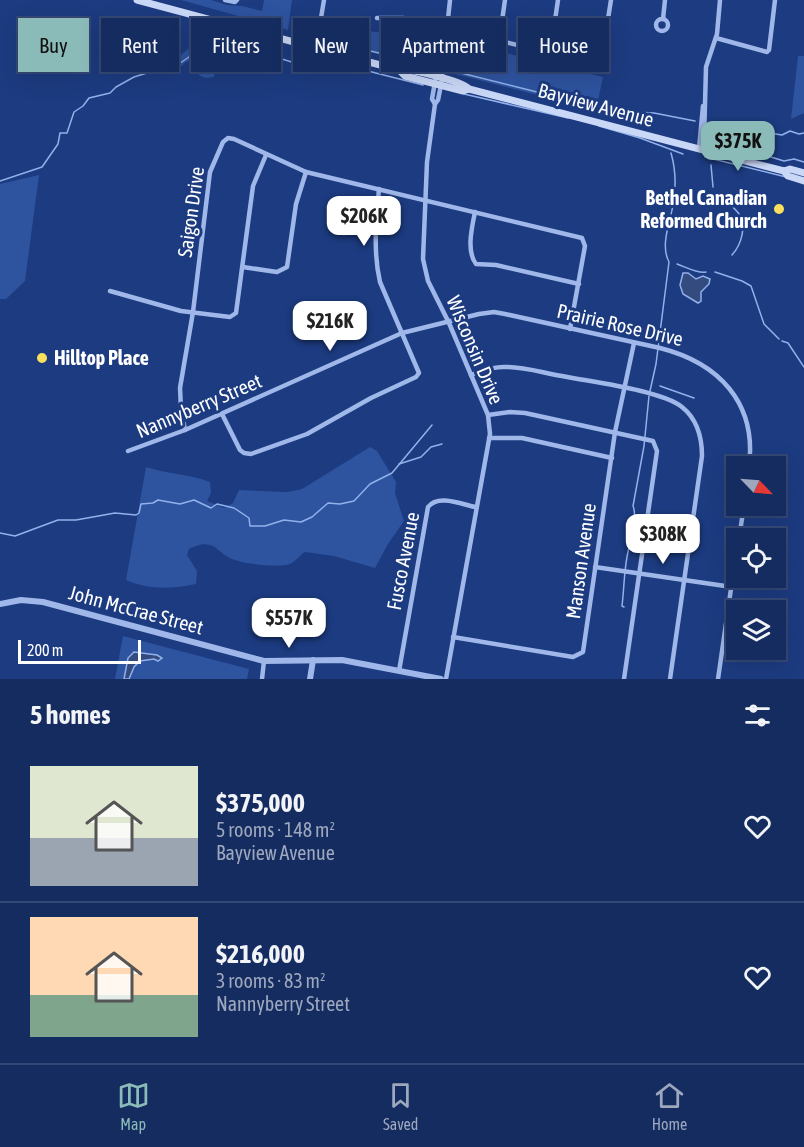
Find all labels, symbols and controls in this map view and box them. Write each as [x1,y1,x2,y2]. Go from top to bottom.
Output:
chip: Buy [18,18,89,72]
chip: Rent [101,18,179,72]
chip: Filters [191,18,281,72]
chip: New [293,18,369,72]
chip: Apartment [381,18,506,72]
chip: House [518,18,609,72]
street label: Bayview Avenue [536,78,656,131]
pin: $375K [696,121,780,172]
text: $375K [715,129,761,152]
street label: Saigon Drive [173,165,208,259]
place label: Bethel Canadian Reformed Church [640,186,767,232]
pin: $206K [322,196,406,247]
marker: Bethel Canadian Reformed Church [772,202,786,216]
text: $206K [341,204,387,227]
street label: Wisconsin Drive [442,292,509,408]
street label: Prairie Rose Drive [555,299,685,350]
pin: $216K [288,301,372,352]
text: $216K [307,309,353,332]
place label: Hilltop Place [54,346,149,369]
marker: Hilltop Place [35,351,49,365]
street label: Nannyberry Street [133,369,265,442]
north arrow [726,456,786,516]
map controls [726,456,786,660]
street label: Manson Avenue [561,502,600,620]
street label: Fusco Avenue [382,510,423,612]
pin: $308K [621,514,705,565]
text: $308K [640,522,686,545]
button: locate [726,528,786,588]
street label: John McCrae Street [66,581,206,639]
pin: $557K [247,598,331,649]
button: layers [726,600,786,660]
text: $557K [266,606,312,629]
scale bar [18,637,141,664]
text: 200 m [27,641,63,659]
icon: filters [741,699,774,732]
text: 5 homes [30,700,110,730]
text: $375,000 [216,788,305,818]
icon: home [78,790,150,862]
icon: heart [741,810,774,843]
text: 5 rooms · 148 m² [216,818,335,841]
text: Bayview Avenue [216,841,335,864]
text: $216,000 [216,939,305,969]
icon: home [78,941,150,1013]
icon: heart [741,961,774,994]
text: 3 rooms · 83 m² [216,969,326,992]
text: Nannyberry Street [216,992,350,1015]
tab: Map [117,1079,150,1133]
tab: Saved [383,1079,418,1133]
tab: Home [652,1079,687,1133]

